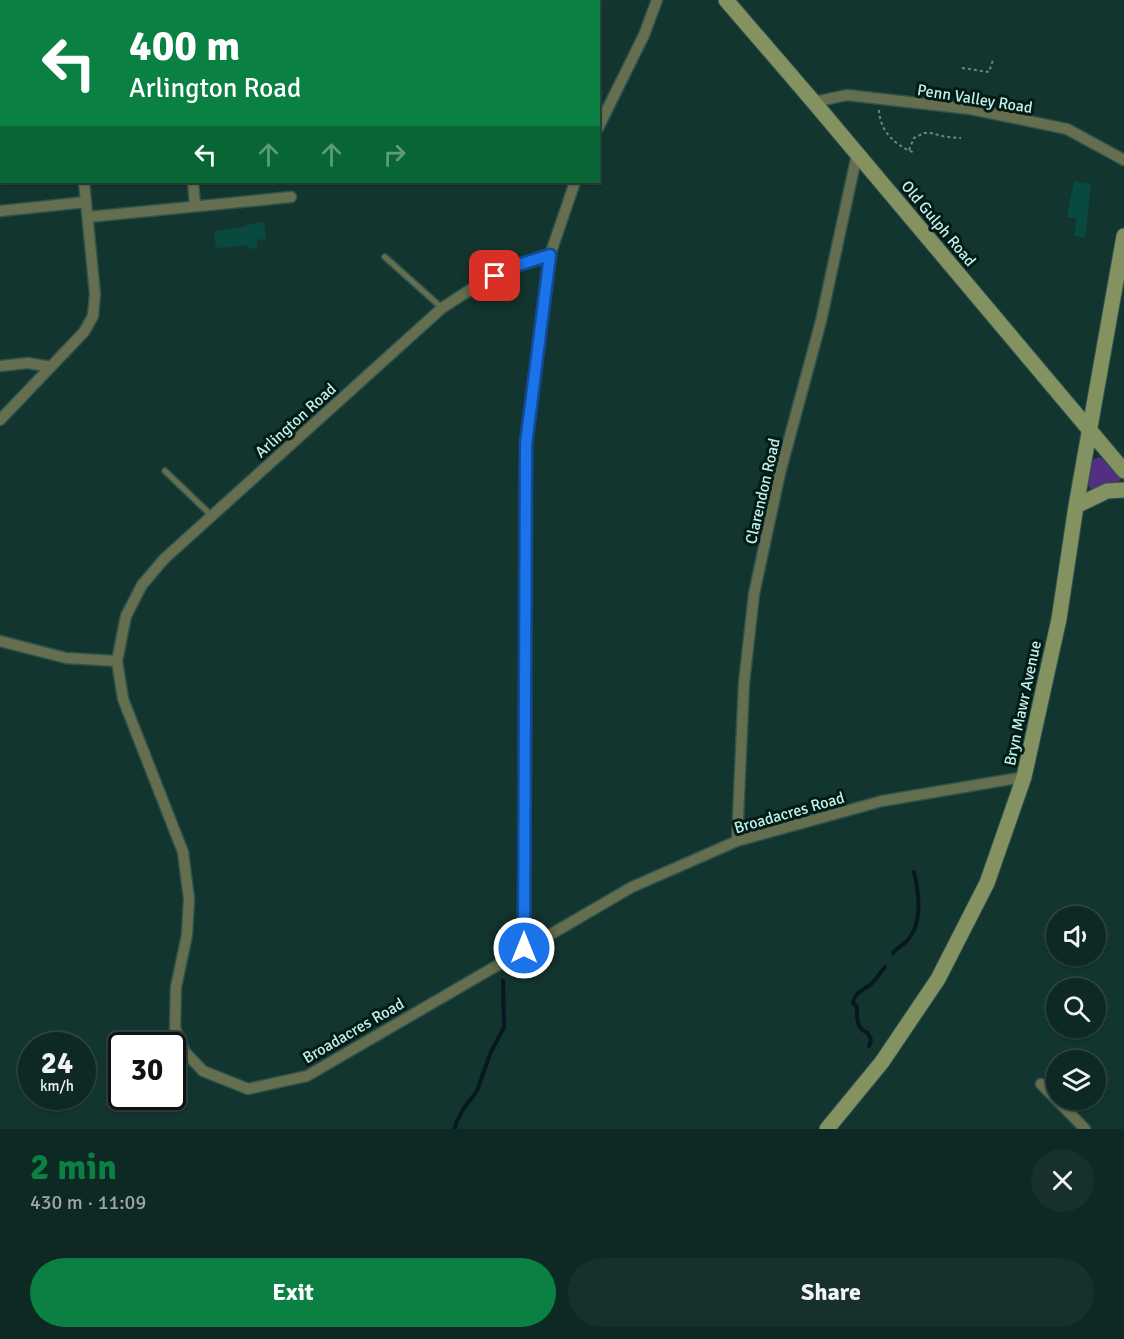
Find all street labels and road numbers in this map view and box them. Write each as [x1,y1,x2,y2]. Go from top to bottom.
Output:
street label: Penn Valley Road [916,80,1034,118]
street label: Old Gulph Road [897,177,980,271]
street label: Arlington Road [251,379,340,462]
street label: Clarendon Road [741,436,785,546]
street label: Bryn Mawr Avenue [1000,639,1046,768]
street label: Broadacres Road [732,788,847,838]
street label: Broadacres Road [299,994,408,1068]

